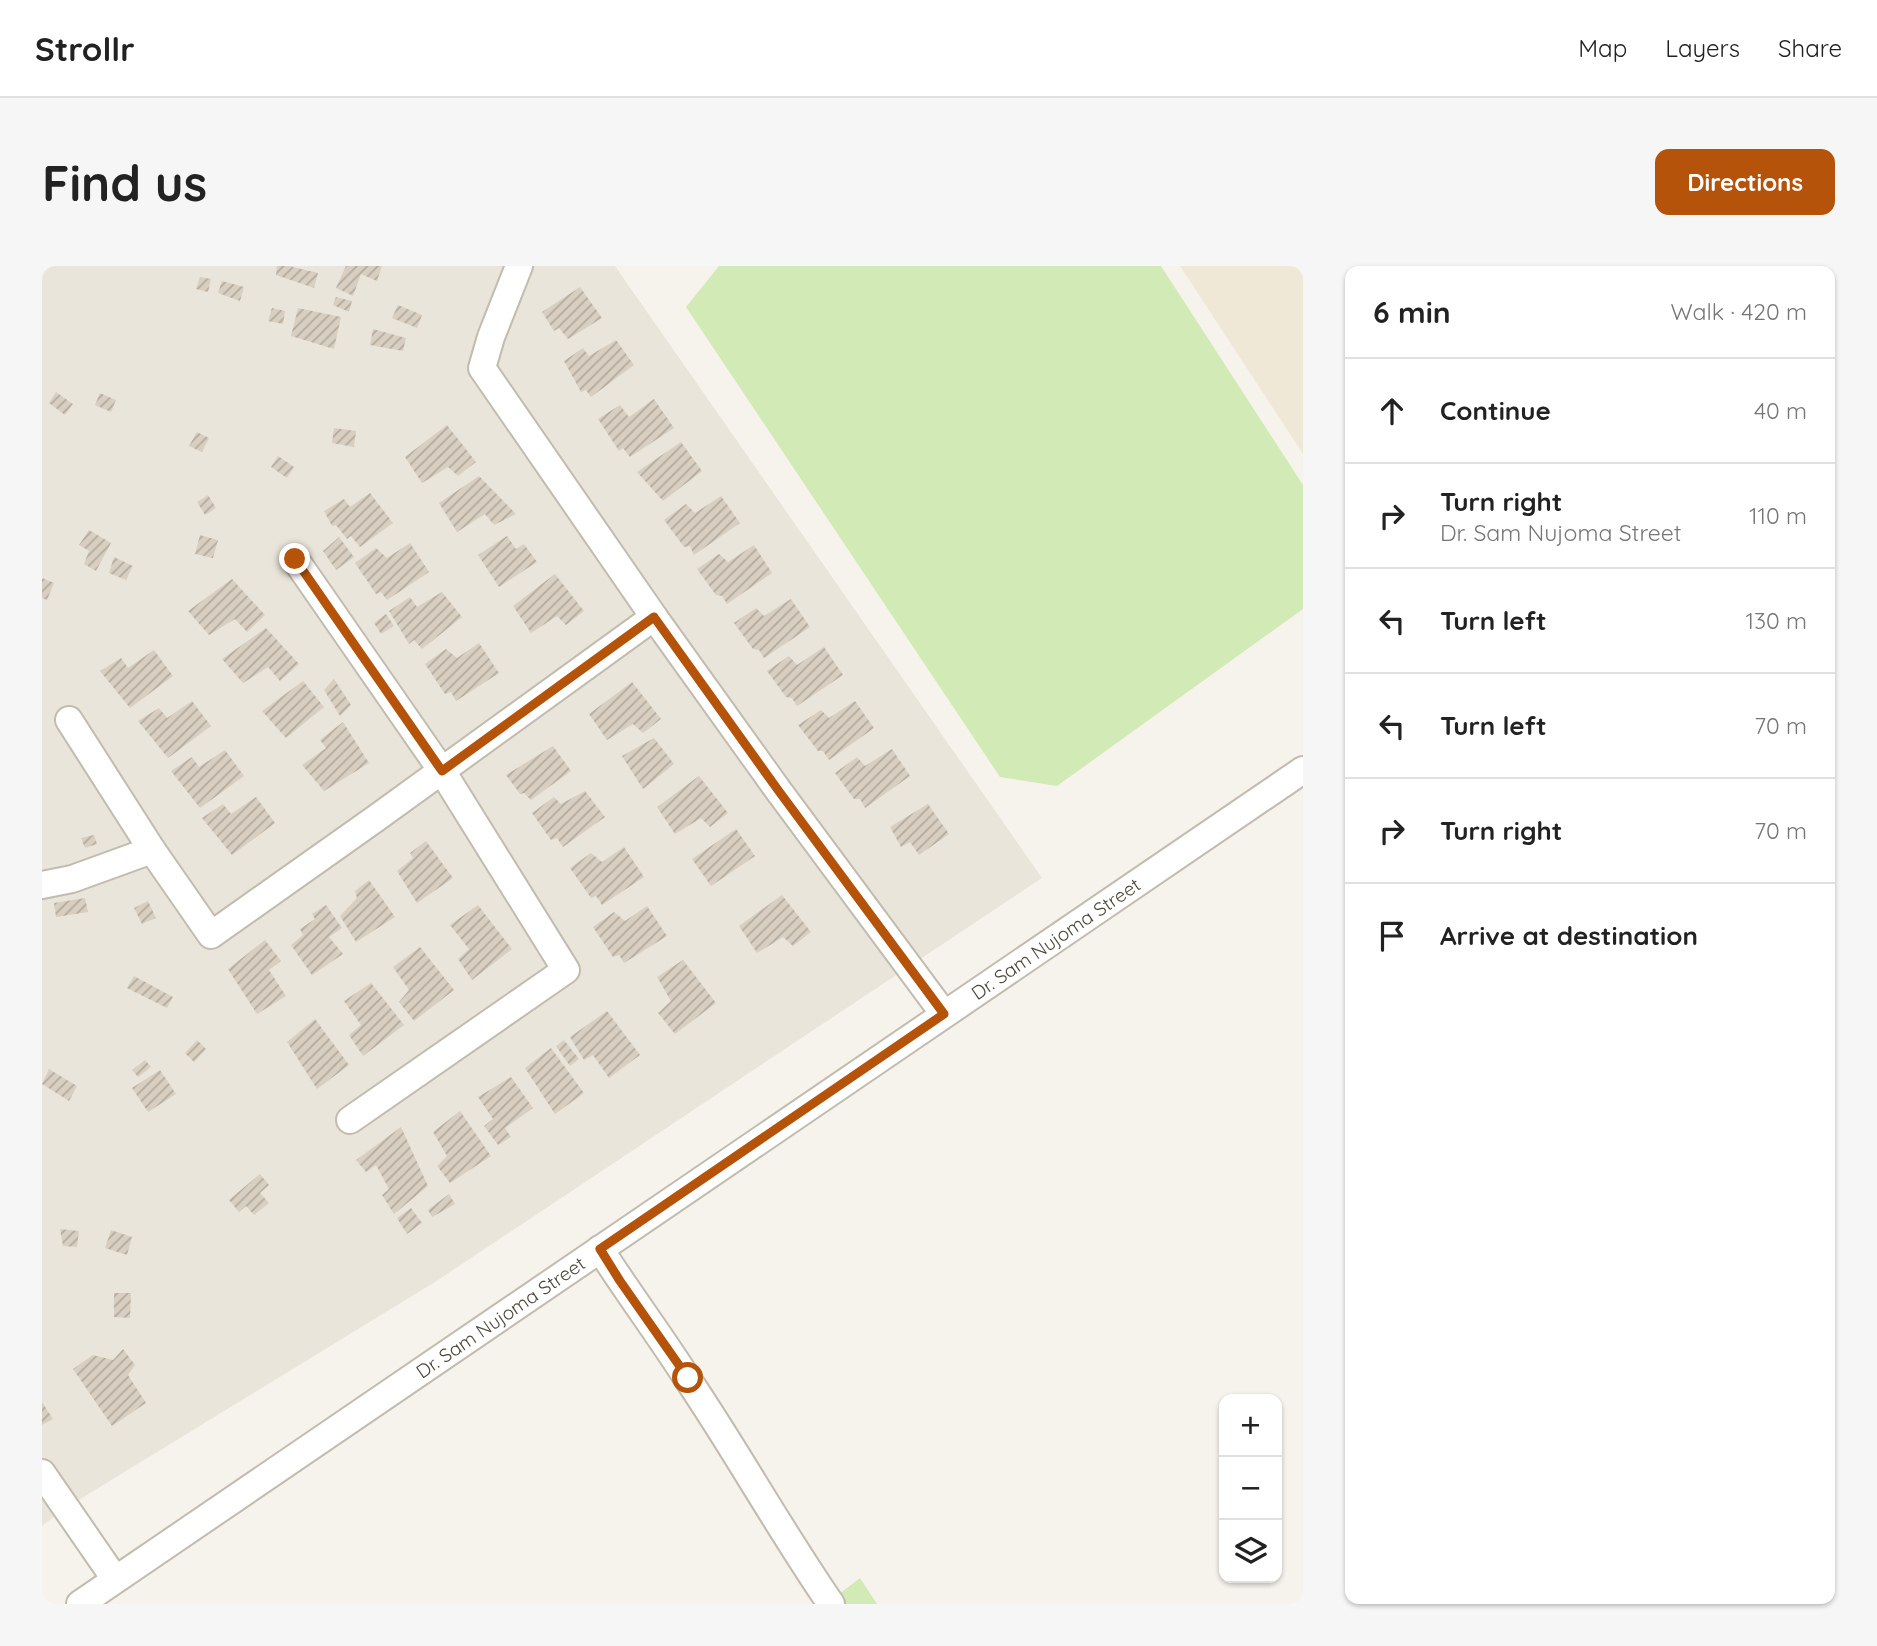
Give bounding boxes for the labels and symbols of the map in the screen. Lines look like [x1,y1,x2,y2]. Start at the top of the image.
route end [279,543,310,574]
street label: Dr. Sam Nujoma Street [966,872,1145,1005]
street label: Dr. Sam Nujoma Street [411,1251,590,1383]
route start [672,1362,703,1393]

